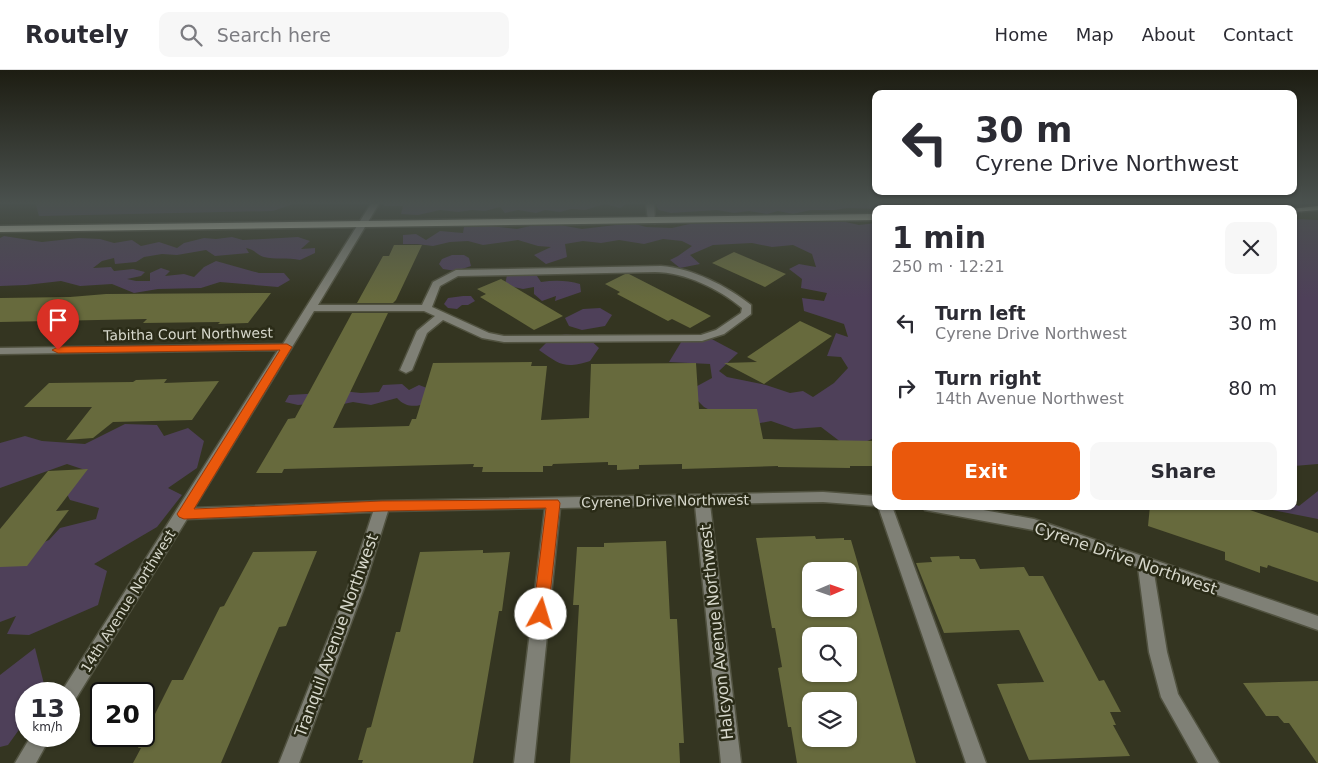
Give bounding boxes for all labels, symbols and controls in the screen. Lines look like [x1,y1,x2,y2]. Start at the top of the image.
search box [159,12,509,57]
text: Routely [25,21,129,49]
icon: search [177,21,205,49]
text: Search here [217,24,331,46]
text: Home [995,24,1048,45]
text: Map [1076,24,1114,45]
text: About [1142,24,1195,45]
text: Contact [1223,24,1293,45]
icon: left [892,110,957,175]
text: 30 m [975,110,1072,150]
text: Cyrene Drive Northwest [975,151,1239,176]
text: 1 min [892,220,986,255]
button: close [1225,222,1277,274]
text: 250 m · 12:21 [892,257,1005,276]
pin [37,299,79,350]
text: Turn left [935,302,1026,324]
icon: arrive [44,306,72,334]
icon: left [892,309,920,337]
text: 30 m [1228,312,1277,334]
text: Cyrene Drive Northwest [935,324,1127,343]
street label: Tabitha Court Northwest [102,325,274,343]
text: Turn right [935,367,1041,389]
icon: right [892,374,920,402]
text: 80 m [1228,377,1277,399]
text: 14th Avenue Northwest [935,389,1124,408]
button: Exit [892,442,1080,500]
button: Share [1090,442,1277,500]
street label: Cyrene Drive Northwest [581,492,750,510]
street label: Cyrene Drive Northwest [1032,518,1220,599]
street label: Halcyon Avenue Northwest [696,523,737,741]
street label: 14th Avenue Northwest [77,526,179,675]
street label: Tranquil Avenue Northwest [290,531,382,740]
north arrow [802,562,858,618]
map controls [802,562,857,747]
position arrow [514,587,566,639]
button: search [802,627,857,682]
speed limit sign: 20 [90,682,155,747]
button: layers [802,692,857,747]
text: 13 [30,694,65,723]
text: km/h [32,720,63,734]

